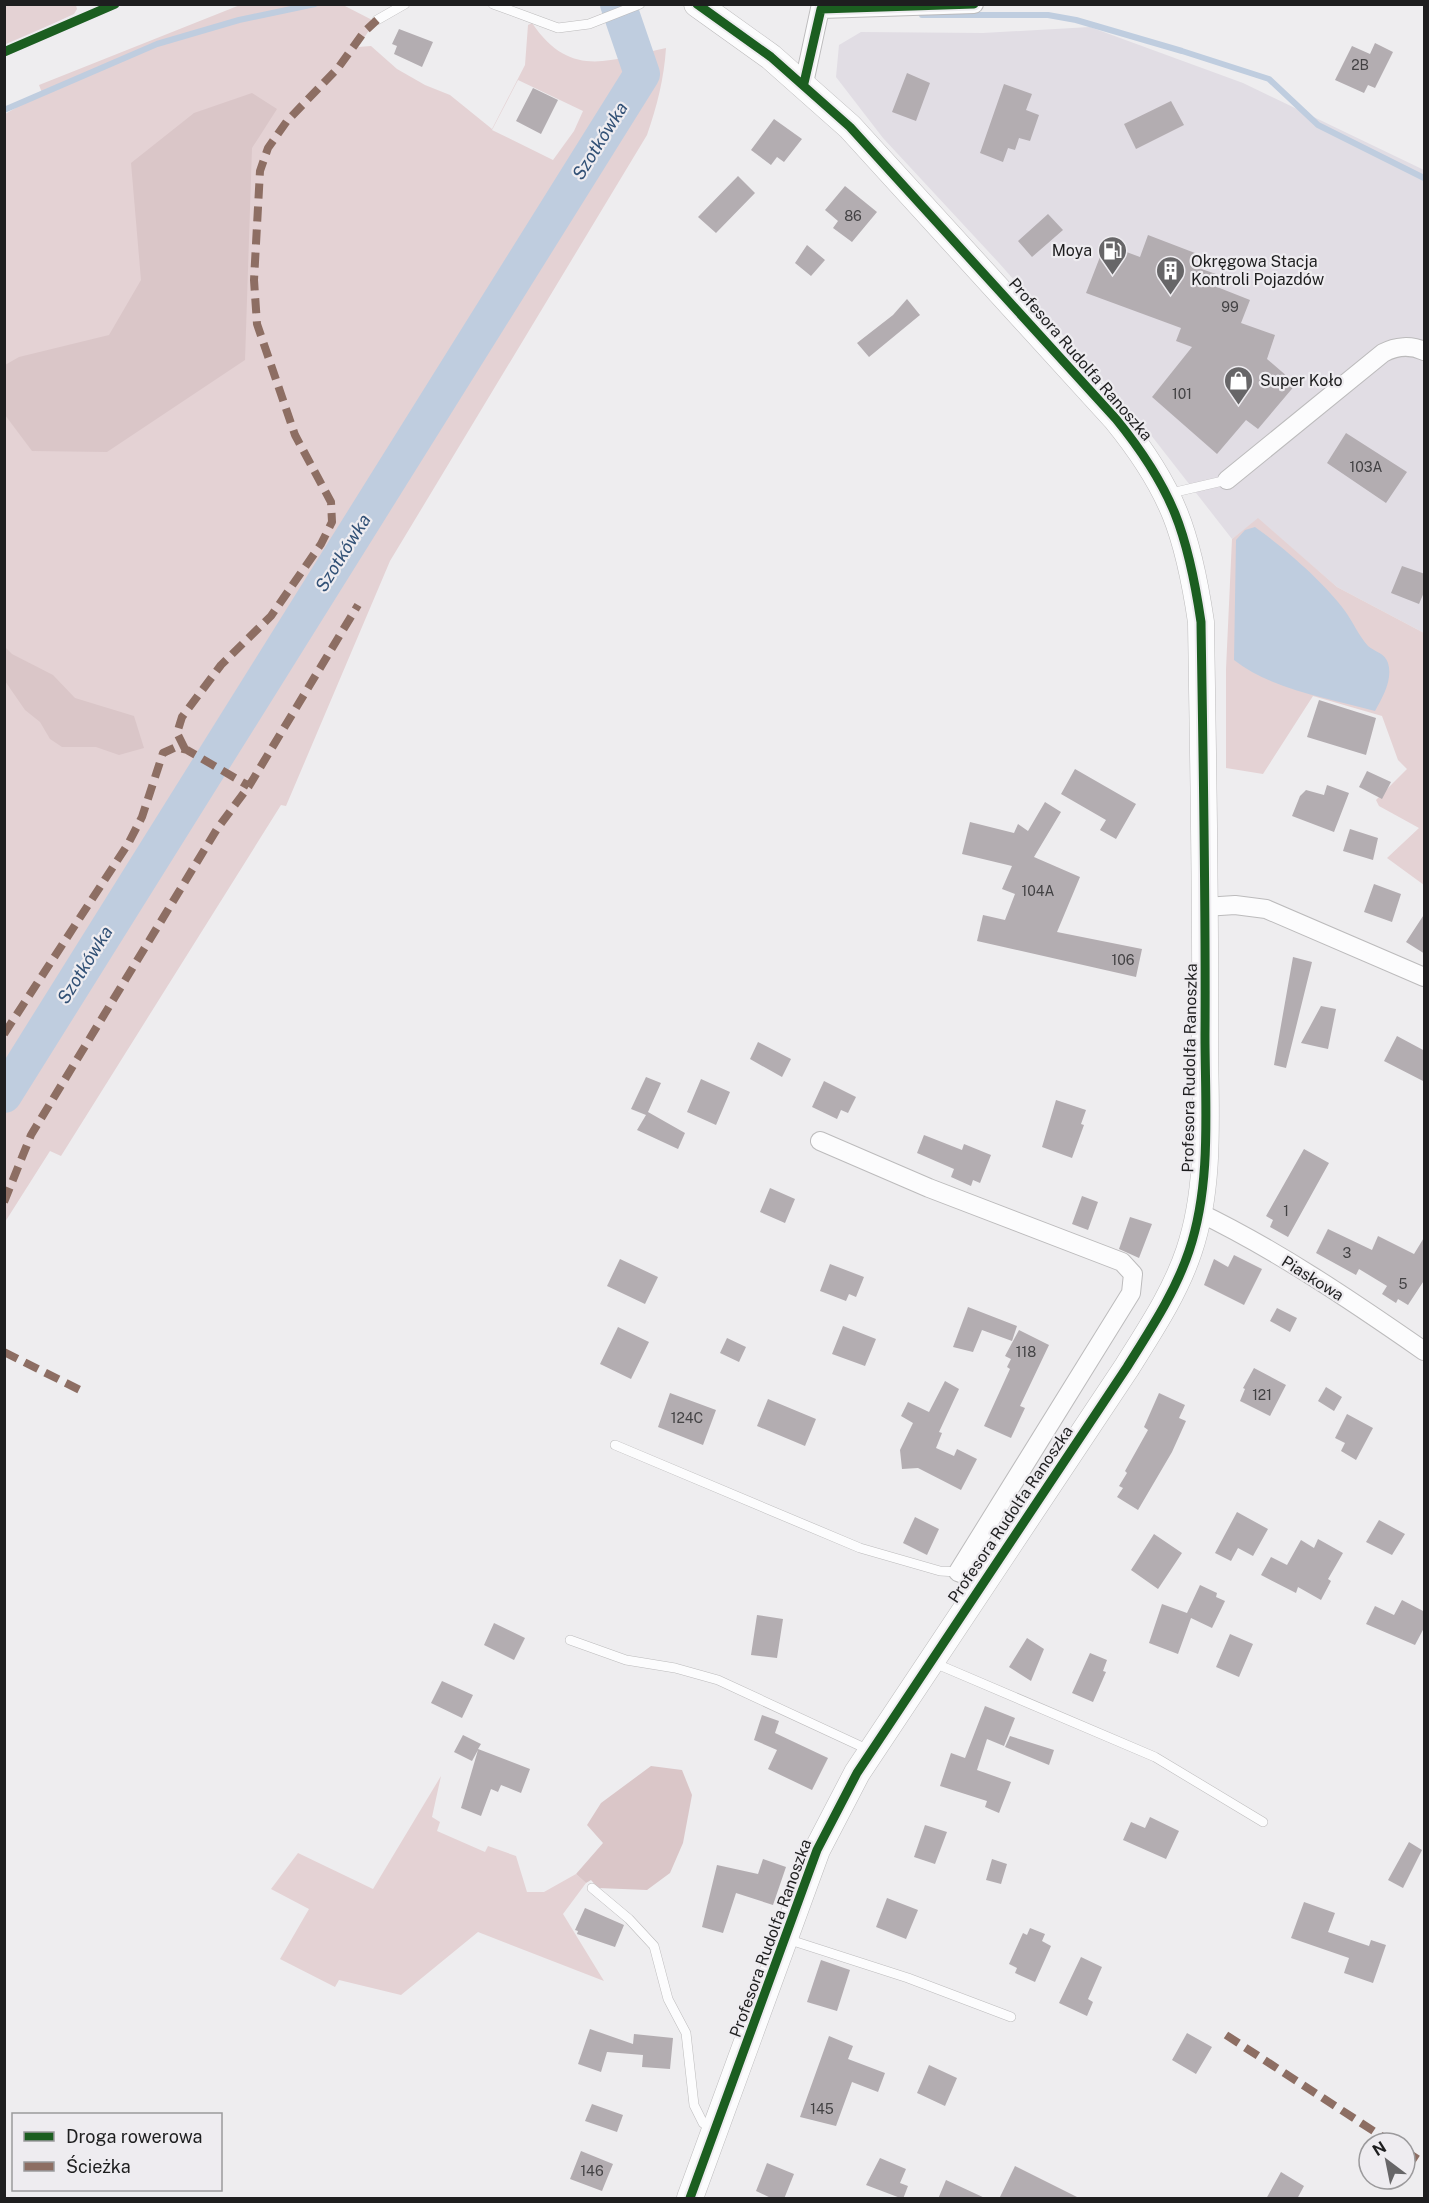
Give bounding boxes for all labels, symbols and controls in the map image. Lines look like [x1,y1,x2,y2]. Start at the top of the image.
house number: 2B [1351,57,1369,73]
water label: Szotkówka [568,98,632,183]
house number: 86 [844,208,862,224]
fuel station icon: Moya [1097,234,1129,276]
place label: Moya [1052,241,1092,260]
place label: Okręgowa Stacja Kontroli Pojazdów [1191,252,1325,289]
building icon: Okręgowa Stacja Kontroli Pojazdów [1154,254,1186,296]
street label: Profesora Rudolfa Ranoszka [1005,274,1156,445]
house number: 99 [1221,299,1239,315]
shop icon: Super Koło [1223,364,1255,406]
place label: Super Koło [1260,371,1343,390]
house number: 101 [1172,386,1192,402]
house number: 103A [1350,459,1383,475]
water label: Szotkówka [311,510,375,595]
house number: 104A [1022,883,1055,899]
water label: Szotkówka [53,922,117,1007]
house number: 106 [1112,952,1135,968]
street label: Profesora Rudolfa Ranoszka [1178,963,1201,1173]
house number: 1 [1283,1203,1289,1219]
house number: 3 [1343,1245,1352,1261]
street label: Piaskowa [1278,1252,1347,1305]
house number: 5 [1399,1276,1408,1292]
house number: 118 [1016,1344,1036,1360]
house number: 121 [1252,1387,1272,1403]
house number: 124C [671,1410,703,1426]
street label: Profesora Rudolfa Ranoszka [944,1422,1077,1606]
street label: Profesora Rudolfa Ranoszka [726,1837,815,2040]
house number: 145 [810,2101,834,2117]
legend [12,2113,222,2191]
text: Droga rowerowa [66,2126,202,2147]
north arrow [1357,2131,1417,2191]
text: N [1369,2137,1390,2160]
text: Ścieżka [66,2155,131,2177]
house number: 146 [580,2163,604,2179]

